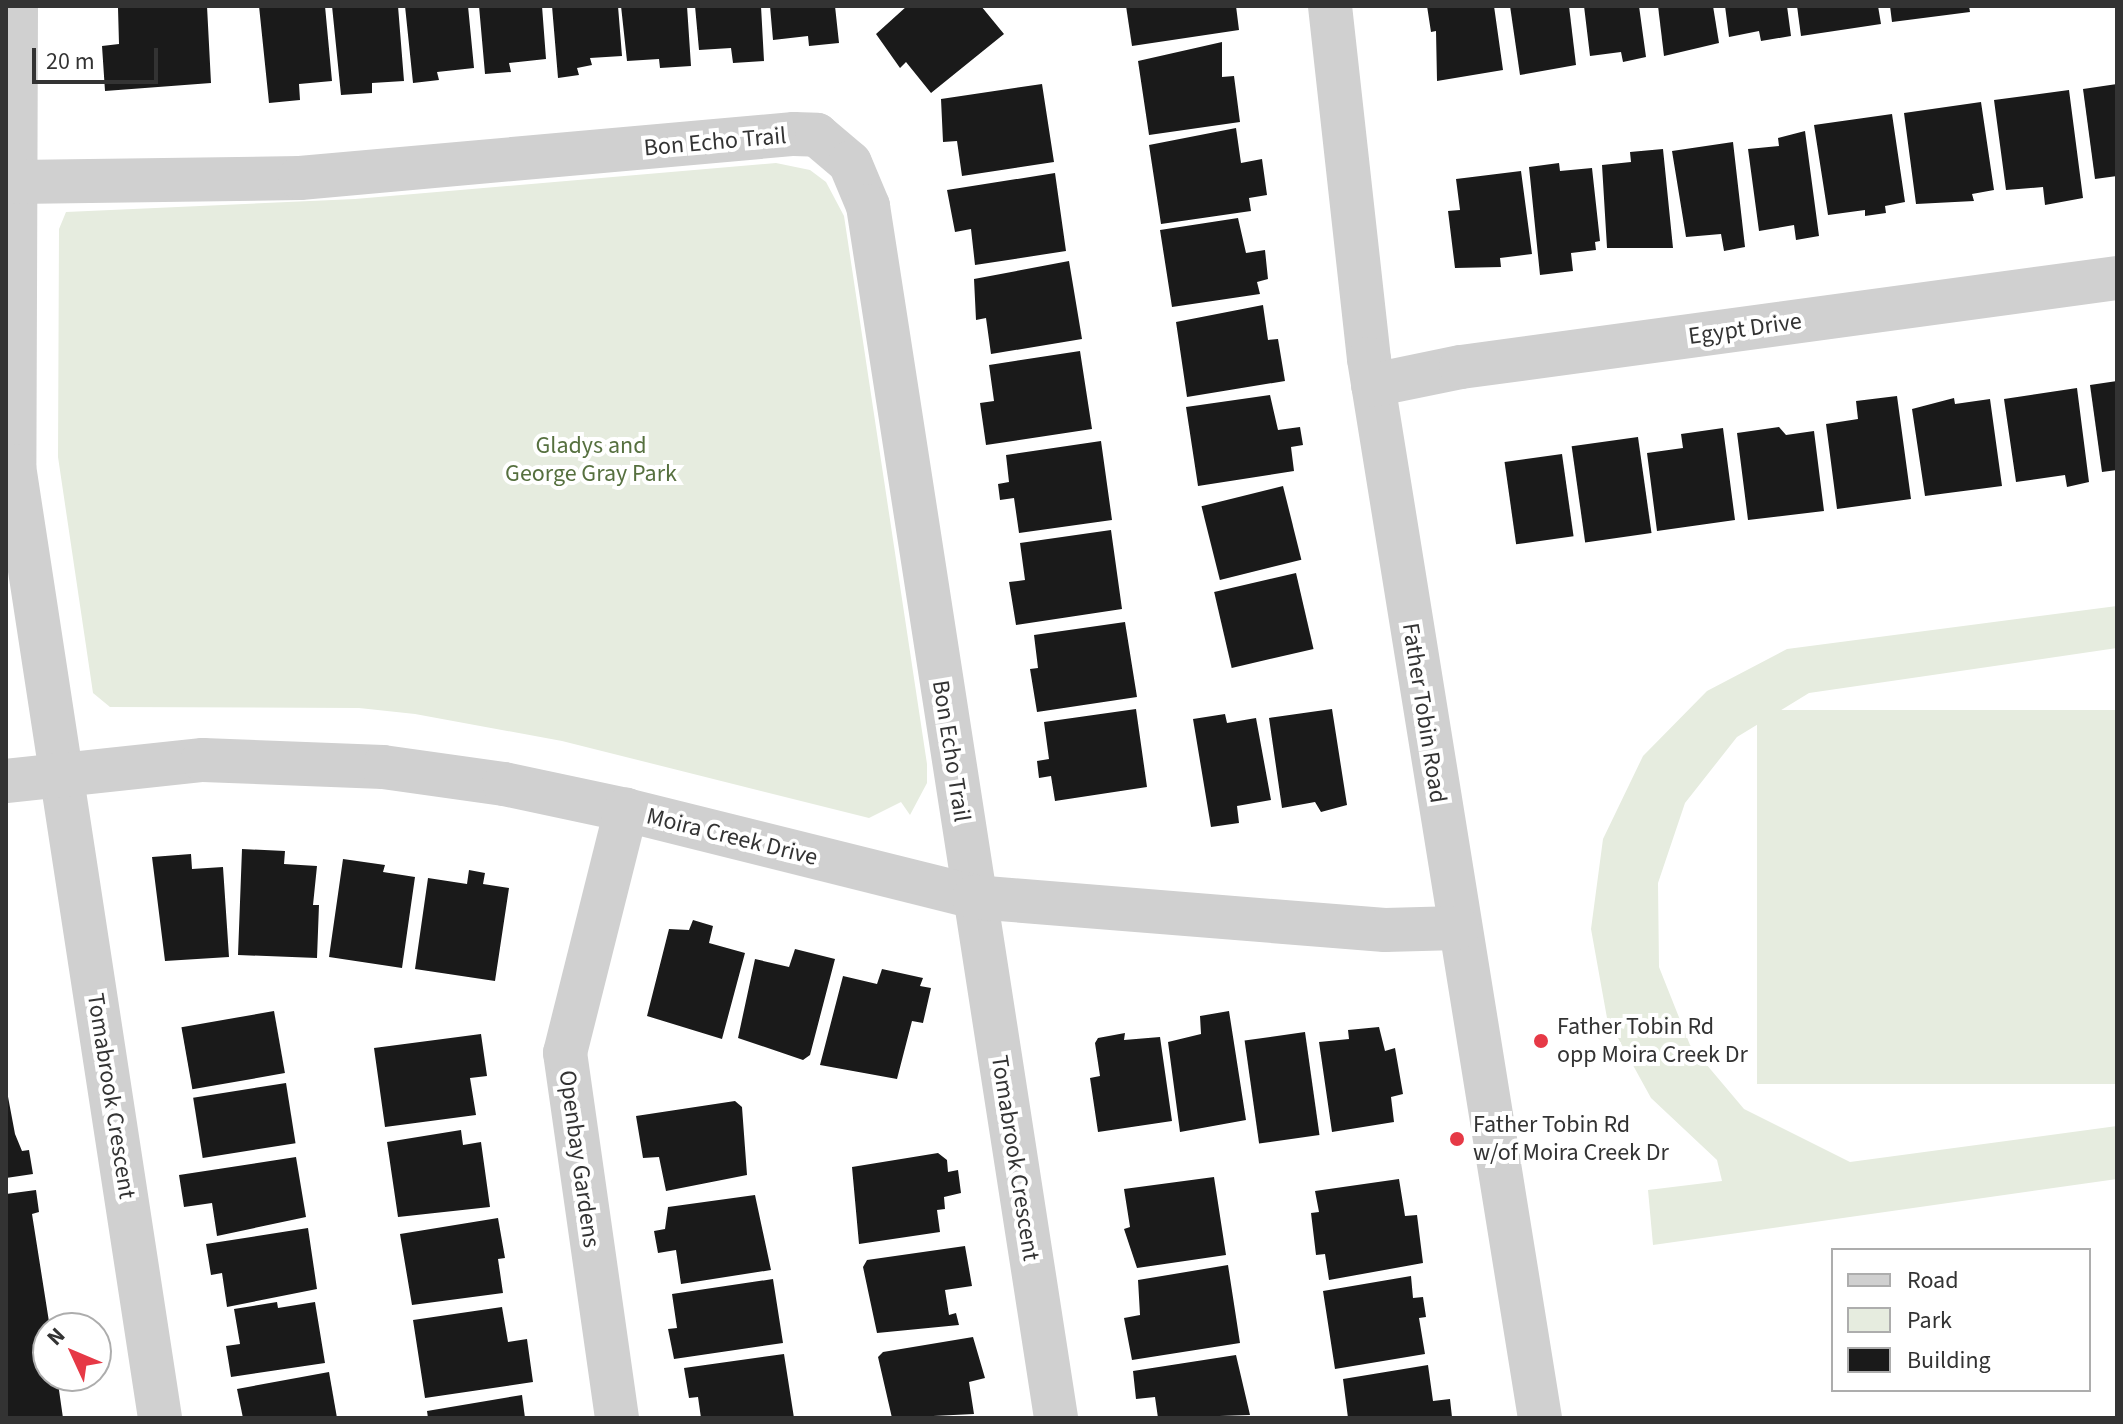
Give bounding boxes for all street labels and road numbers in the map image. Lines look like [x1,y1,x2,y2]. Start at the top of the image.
street label: Bon Echo Trail [643,121,787,163]
street label: Egypt Drive [1686,307,1804,351]
street label: Father Tobin Road [1396,621,1452,805]
street label: Bon Echo Trail [926,678,976,824]
street label: Moira Creek Drive [643,802,821,872]
street label: Tomabrook Crescent [81,991,141,1201]
street label: Tomabrook Crescent [985,1053,1045,1263]
street label: Openbay Gardens [552,1068,606,1250]

